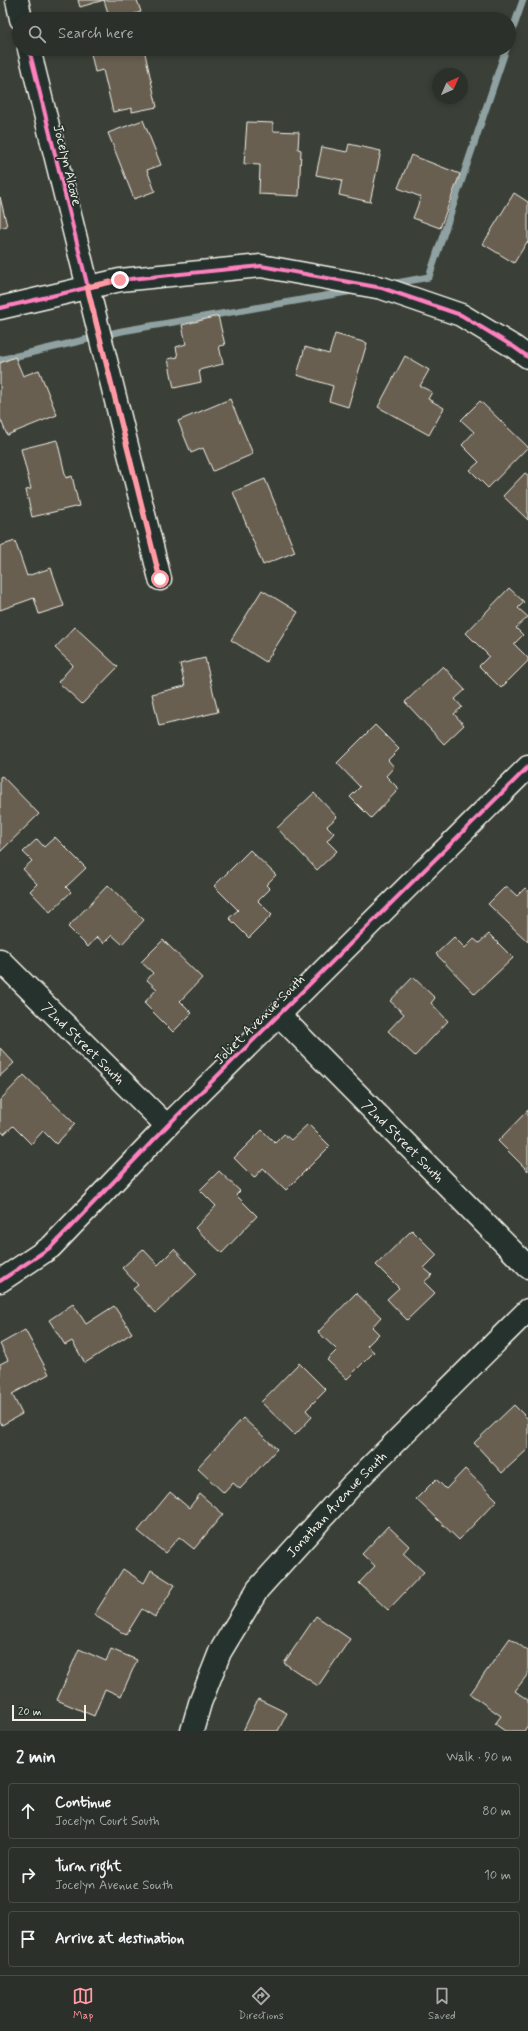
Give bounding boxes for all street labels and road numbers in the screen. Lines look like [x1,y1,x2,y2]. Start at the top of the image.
street label: Jocelyn Alcove [48,123,86,208]
street label: Joliet Avenue South [211,970,309,1069]
street label: 72nd Street South [38,999,128,1089]
street label: 72nd Street South [358,1096,448,1187]
street label: Jonathan Avenue South [283,1448,391,1562]

